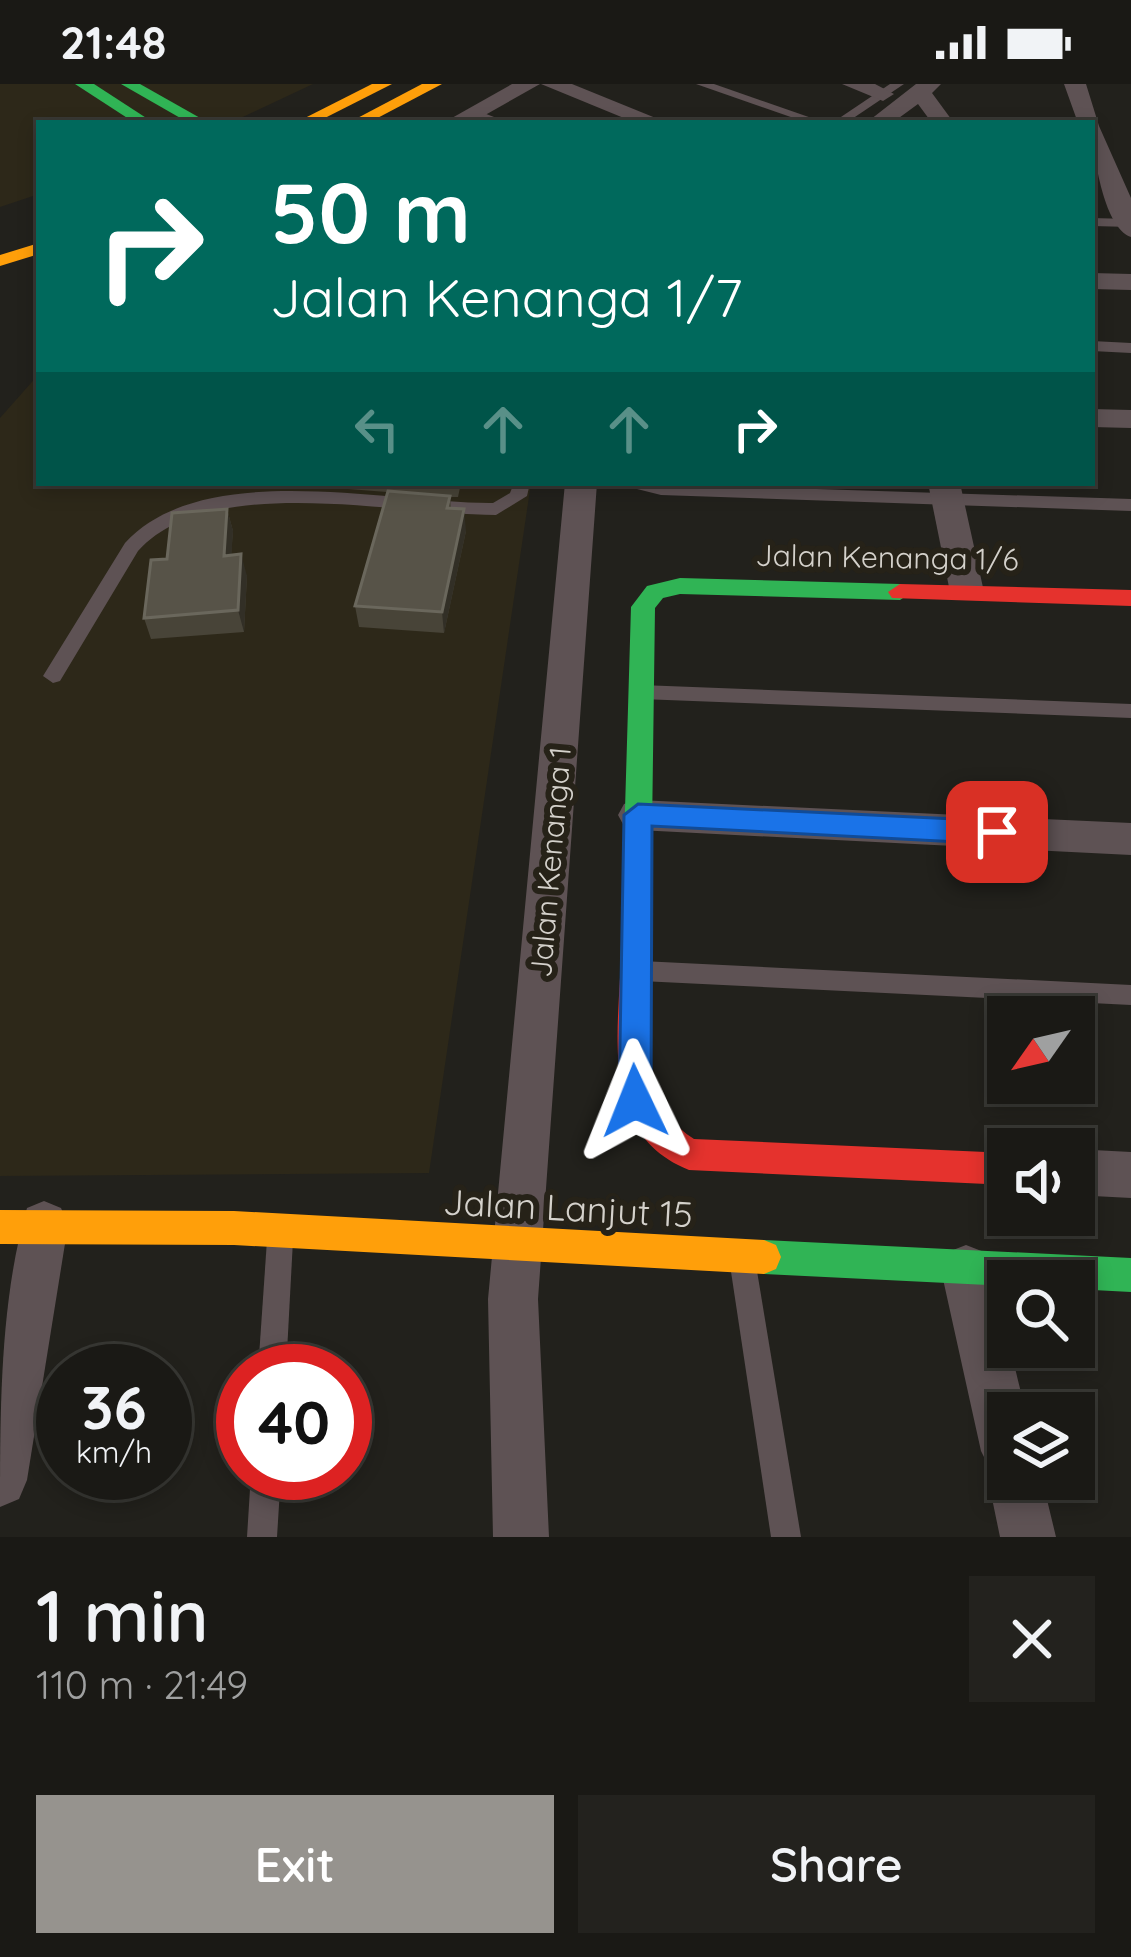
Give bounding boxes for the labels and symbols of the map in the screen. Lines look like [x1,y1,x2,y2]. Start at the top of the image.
street label: Jalan Kenanga 1/6 [755,536,1019,578]
street label: Jalan Kenanga 1 [521,745,579,979]
pin [946,781,1048,883]
north arrow [987,996,1095,1104]
position arrow [572,1038,698,1164]
street label: Jalan Lanjut 15 [442,1178,694,1237]
speed limit sign: 40 [216,1344,372,1500]

